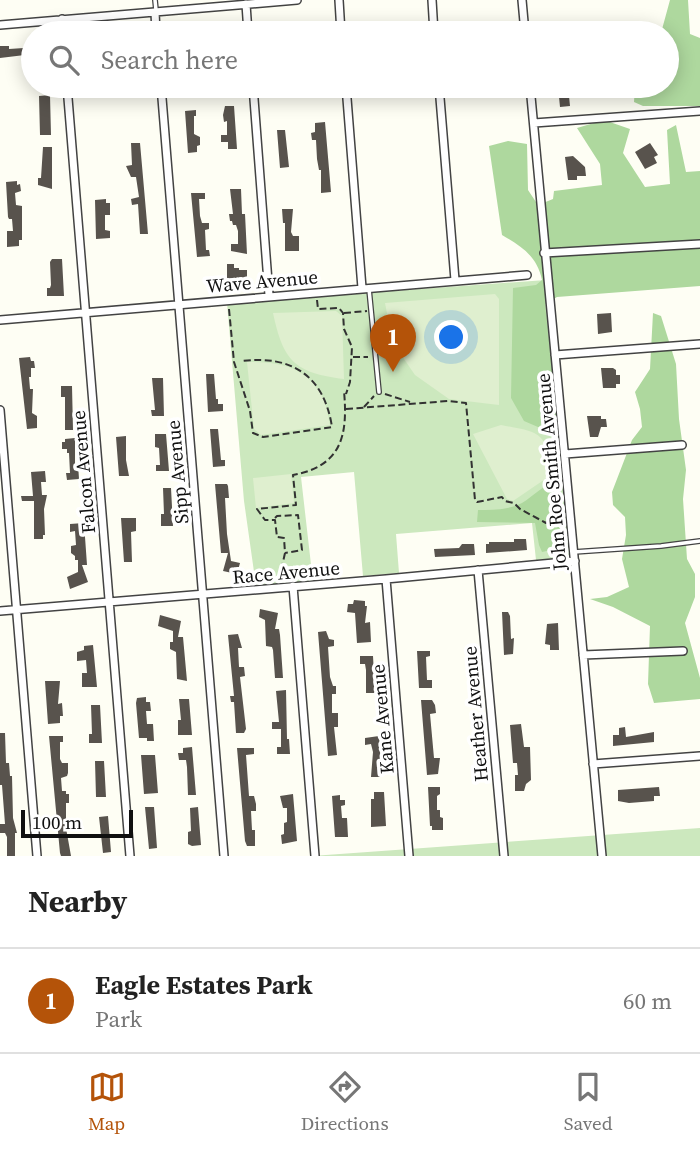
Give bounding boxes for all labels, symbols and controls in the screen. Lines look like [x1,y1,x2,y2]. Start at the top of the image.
search box [21,21,679,98]
icon: search [45,41,83,79]
text: Search here [101,42,238,78]
street label: Wave Avenue [205,263,319,299]
pin: 1 [370,314,416,372]
your location [434,320,468,354]
street label: John Roe Smith Avenue [529,372,573,573]
street label: Falcon Avenue [65,409,101,535]
street label: Sipp Avenue [160,419,194,525]
street label: Race Avenue [231,554,341,590]
street label: Heather Avenue [456,645,494,783]
street label: Kane Avenue [364,663,400,775]
scale bar [21,807,133,839]
text: 100 m [32,809,82,835]
text: Nearby [28,881,127,922]
text: Eagle Estates Park [95,967,313,1003]
text: 1 [45,985,57,1017]
text: 60 m [623,985,672,1017]
text: Park [95,1003,142,1035]
tab: Map [88,1068,126,1136]
tab: Directions [301,1068,389,1136]
tab: Saved [564,1068,612,1136]

